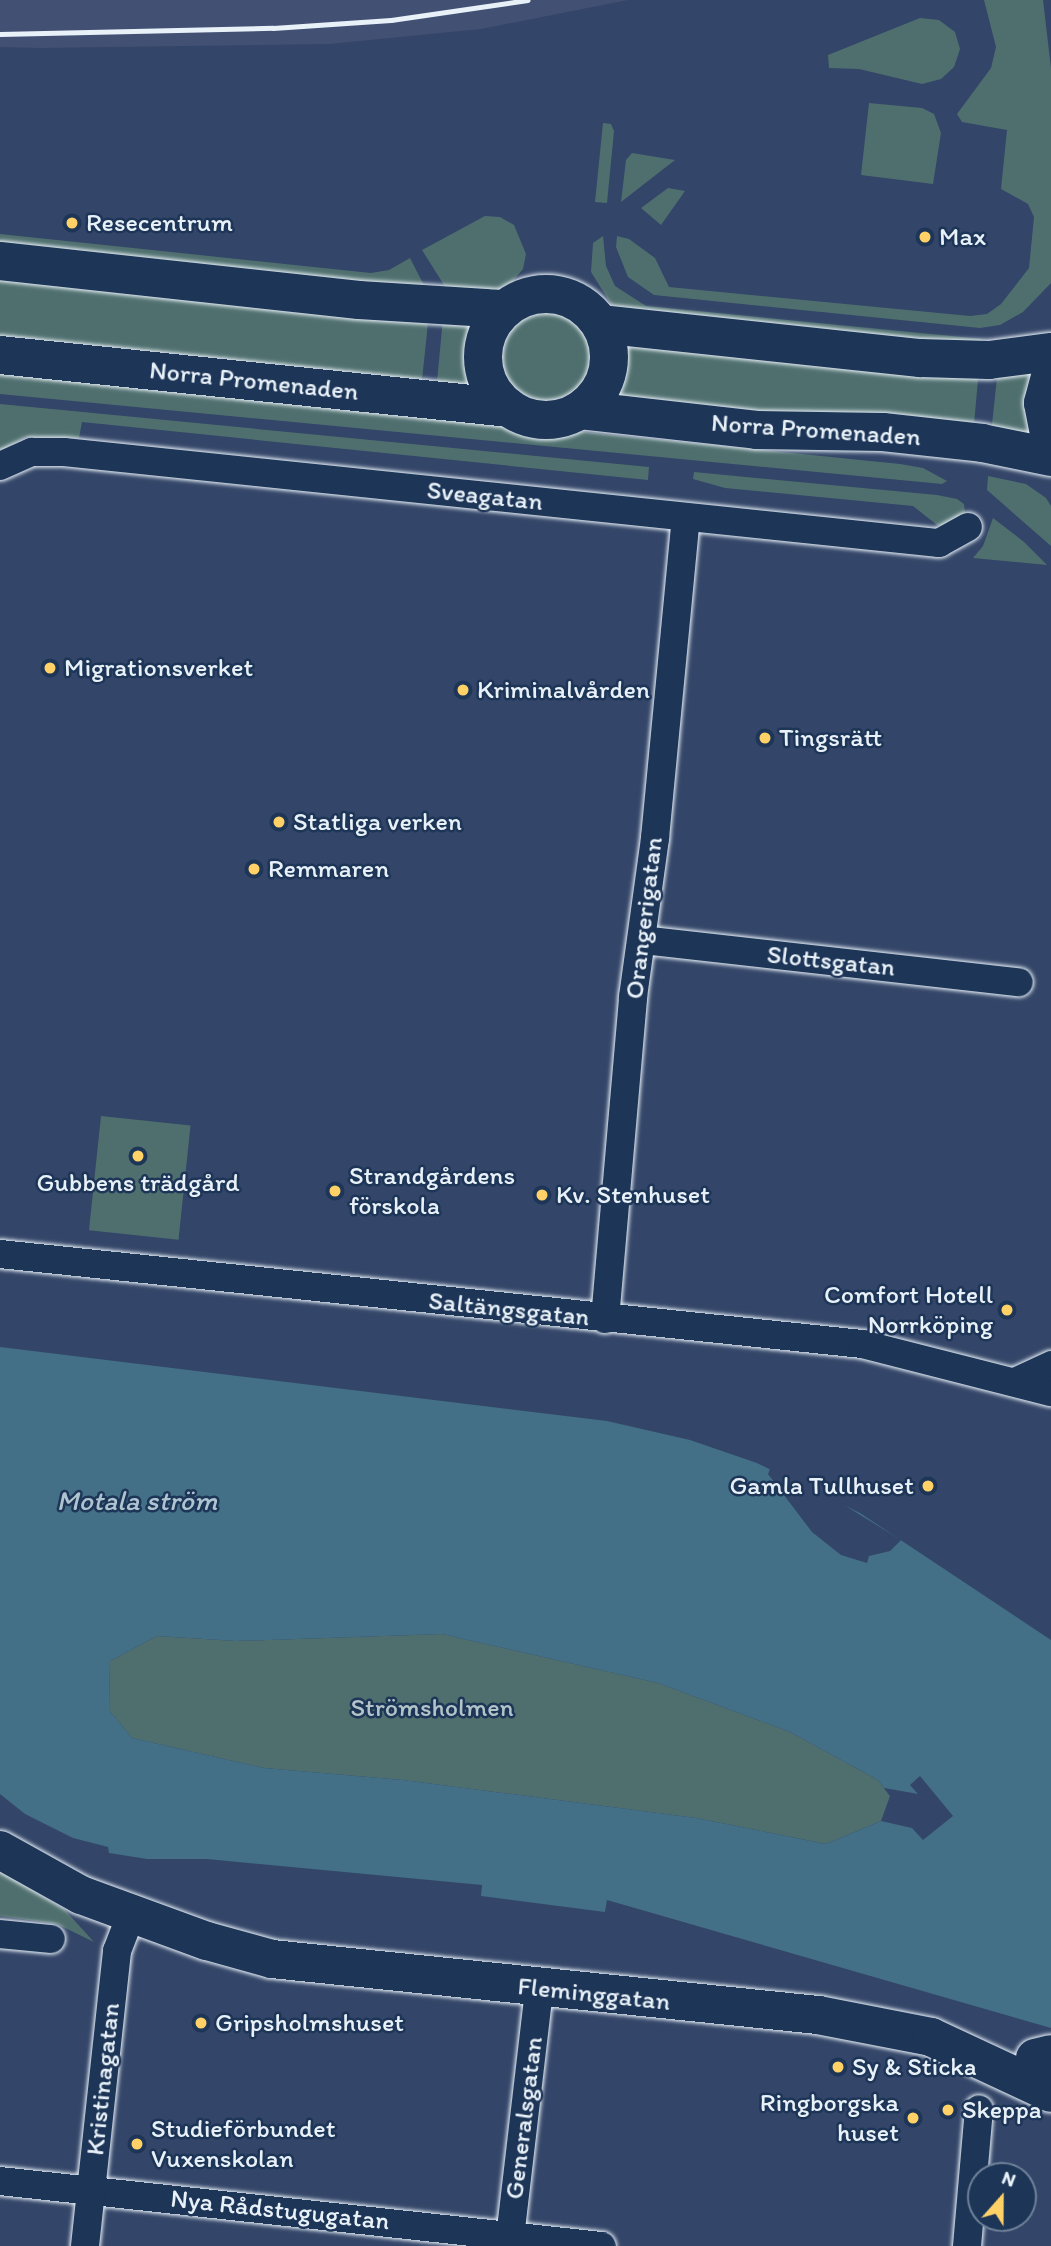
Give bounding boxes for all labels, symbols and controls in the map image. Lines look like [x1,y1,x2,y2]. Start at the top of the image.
place label: Resecentrum [86,207,233,239]
marker: Resecentrum [64,215,80,231]
place label: Max [939,221,986,253]
marker: Max [917,229,933,245]
street label: Norra Promenaden [148,355,360,407]
street label: Norra Promenaden [710,407,922,453]
street label: Sveagatan [425,474,545,518]
place label: Migrationsverket [64,652,253,684]
marker: Migrationsverket [42,660,58,676]
place label: Kriminalvården [477,674,650,706]
marker: Kriminalvården [455,682,471,698]
place label: Tingsrätt [779,722,882,754]
marker: Tingsrätt [757,730,773,746]
place label: Statliga verken [293,806,462,838]
marker: Statliga verken [271,814,287,830]
street label: Orangerigatan [619,835,669,1001]
place label: Remmaren [268,853,389,885]
marker: Remmaren [246,861,262,877]
street label: Slottsgatan [765,939,897,983]
marker: Gubbens trädgård [130,1148,146,1164]
place label: Strandgårdens förskola [349,1160,515,1222]
place label: Gubbens trädgård [37,1167,239,1199]
place label: Kv. Stenhuset [556,1179,709,1211]
marker: Strandgårdens förskola [327,1183,343,1199]
marker: Kv. Stenhuset [534,1187,550,1203]
place label: Comfort Hotell Norrköping [824,1279,993,1340]
street label: Saltängsgatan [427,1285,591,1333]
marker: Comfort Hotell Norrköping [999,1302,1015,1318]
place label: Gamla Tullhuset [731,1470,914,1502]
marker: Gamla Tullhuset [920,1478,936,1494]
water label: Motala ström [56,1483,218,1517]
park label: Strömsholmen [351,1692,513,1724]
street label: Fleminggatan [516,1970,672,2018]
street label: Kristinagatan [79,2001,127,2157]
place label: Gripsholmshuset [215,2007,404,2039]
marker: Gripsholmshuset [193,2015,209,2031]
street label: Generalsgatan [499,2035,549,2201]
place label: Sy & Sticka [852,2051,976,2083]
marker: Sy & Sticka [830,2059,846,2075]
place label: Ringborgska huset [760,2087,899,2148]
place label: Skeppa [962,2094,1042,2126]
marker: Skeppa [940,2102,956,2118]
marker: Ringborgska huset [905,2110,921,2126]
place label: Studieförbundet Vuxenskolan [151,2113,335,2174]
marker: Studieförbundet Vuxenskolan [129,2136,145,2152]
north arrow [967,2162,1037,2232]
text: N [999,2166,1019,2192]
street label: Nya Rådstugugatan [169,2183,391,2237]

